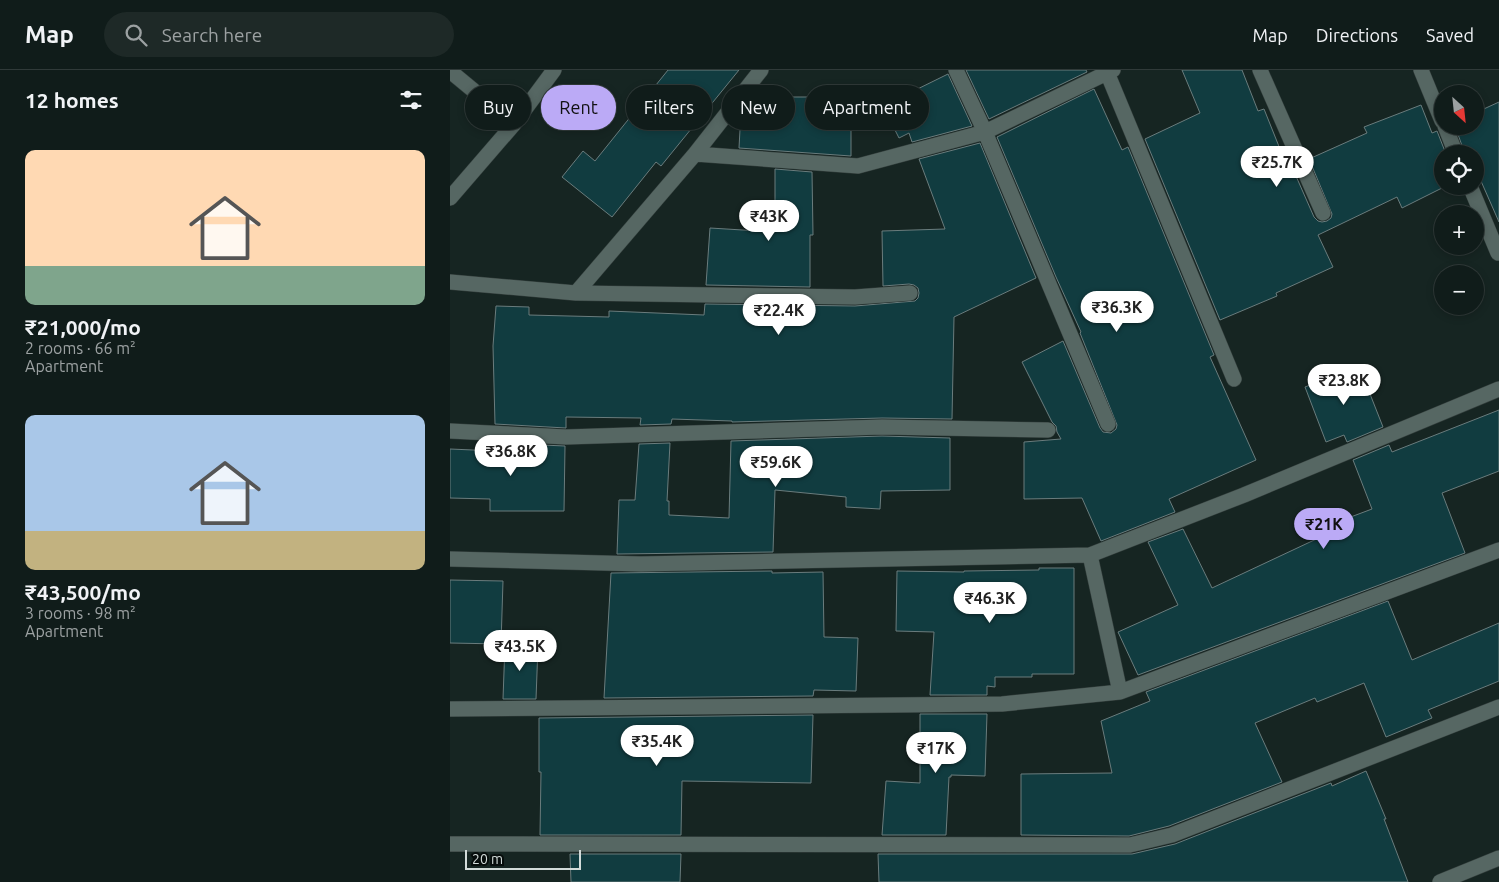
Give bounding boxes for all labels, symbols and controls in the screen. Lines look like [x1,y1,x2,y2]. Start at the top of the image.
search box [104,12,454,57]
text: Map [25,21,74,48]
icon: search [122,21,150,49]
text: Search here [162,24,262,46]
text: Map [1252,25,1288,45]
text: Directions [1316,25,1398,45]
text: Saved [1426,25,1474,45]
chip: Buy [465,85,531,130]
chip: Rent [541,85,616,130]
chip: Filters [626,85,712,130]
chip: New [722,85,795,130]
chip: Apartment [805,85,929,130]
north arrow [1434,85,1484,135]
map controls [1434,85,1484,315]
icon: filters [397,86,425,114]
text: 12 homes [25,88,119,112]
button: locate [1434,145,1484,195]
pin: ₹25.7K [1236,146,1318,188]
text: ₹25.7K [1252,153,1302,171]
icon: home [180,183,270,273]
pin: ₹43K [739,200,799,242]
button: + [1434,205,1484,255]
text: ₹43K [750,207,788,225]
button: − [1434,265,1484,315]
pin: ₹36.3K [1076,290,1158,333]
pin: ₹22.4K [738,294,820,336]
text: ₹36.3K [1092,298,1142,316]
text: ₹22.4K [754,301,804,319]
text: ₹21,000/mo [25,315,141,339]
text: 2 rooms · 66 m² [25,339,136,357]
text: Apartment [25,357,103,375]
pin: ₹23.8K [1303,364,1385,406]
text: ₹23.8K [1319,371,1369,389]
pin: ₹36.8K [470,434,552,477]
text: ₹36.8K [486,442,536,460]
pin: ₹59.6K [735,446,817,488]
icon: home [180,448,270,538]
text: ₹59.6K [751,453,801,471]
pin: ₹21K [1294,508,1354,550]
text: ₹21K [1305,515,1343,533]
text: ₹43,500/mo [25,580,141,604]
pin: ₹46.3K [949,582,1031,624]
text: ₹46.3K [965,589,1015,607]
text: 3 rooms · 98 m² [25,604,136,622]
text: Apartment [25,622,103,640]
pin: ₹43.5K [479,630,561,672]
text: ₹43.5K [495,637,545,655]
pin: ₹35.4K [616,724,698,767]
text: ₹35.4K [632,732,682,750]
pin: ₹17K [906,732,966,774]
text: ₹17K [917,739,955,757]
scale bar [465,847,581,870]
text: 20 m [472,851,503,867]

